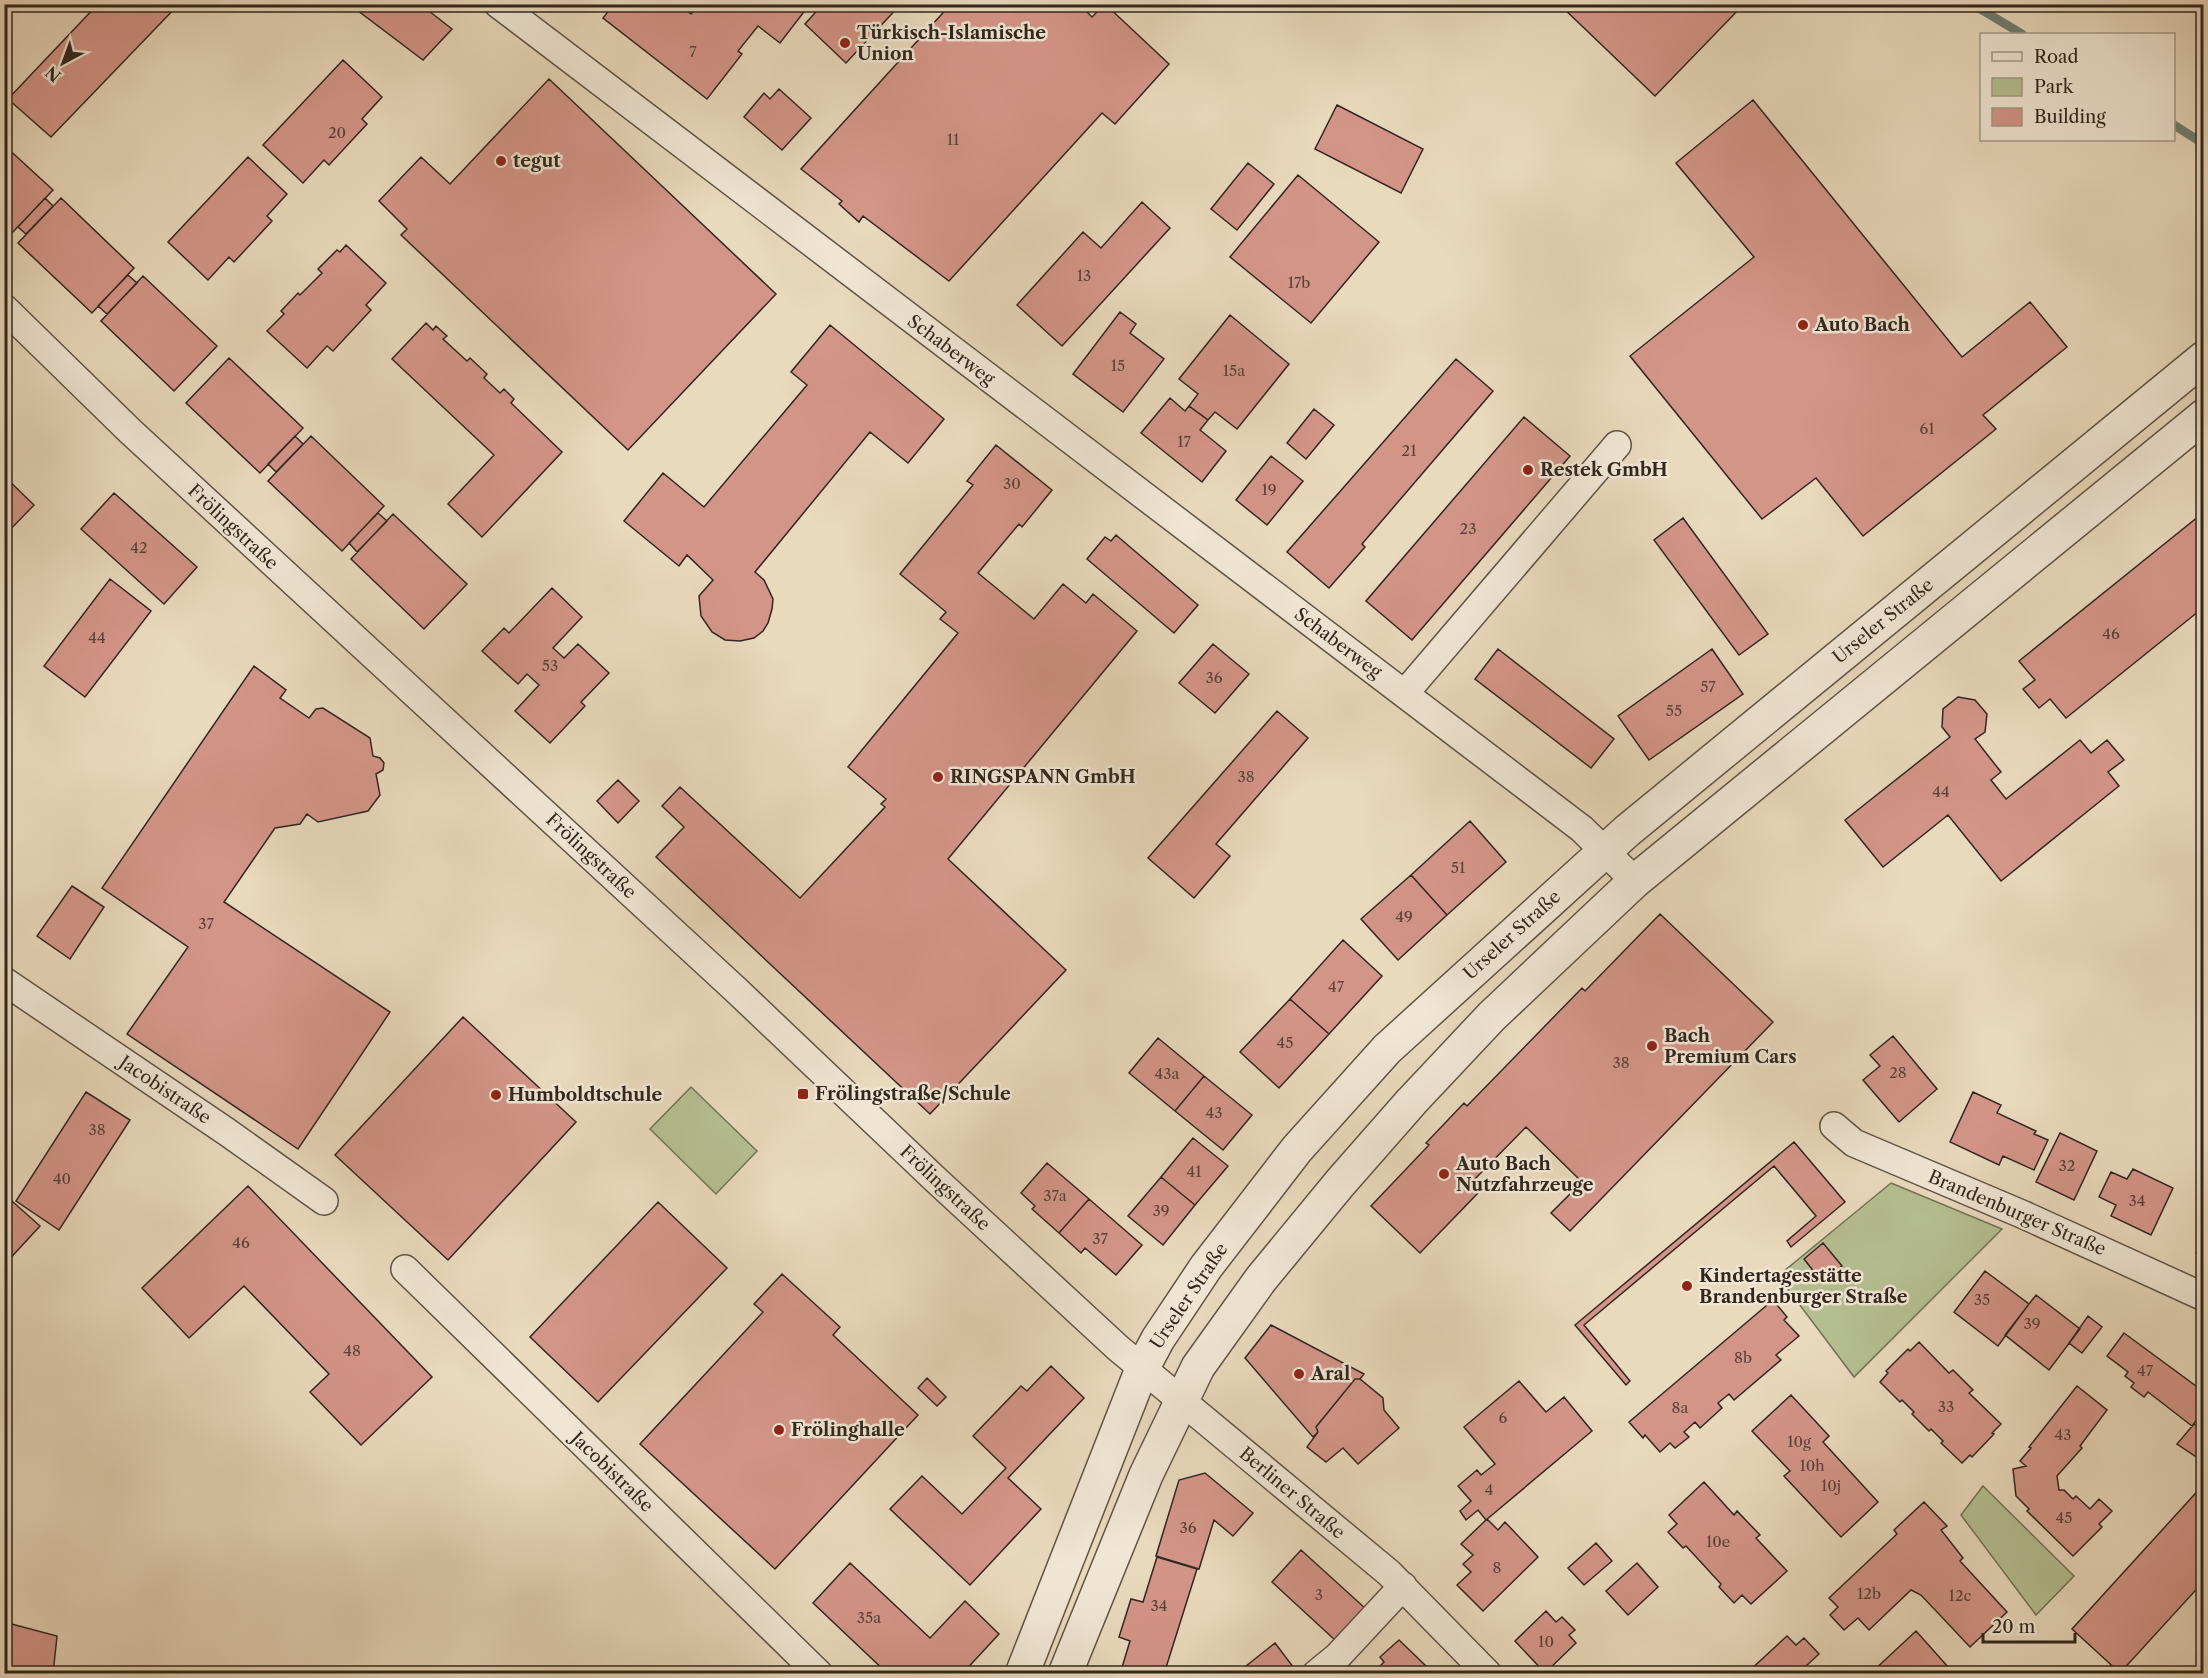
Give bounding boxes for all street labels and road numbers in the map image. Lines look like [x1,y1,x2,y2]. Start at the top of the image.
street label: Schaberweg [903,310,999,390]
street label: Frölingstraße [183,480,283,574]
street label: Urseler Straße [1828,574,1938,668]
street label: Schaberweg [1290,603,1386,683]
street label: Frölingstraße [541,809,641,903]
street label: Urseler Straße [1459,886,1565,984]
street label: Jacobistraße [112,1050,215,1129]
street label: Frölingstraße [895,1141,995,1235]
street label: Brandenburger Straße [1925,1166,2109,1260]
street label: Urseler Straße [1145,1239,1233,1353]
street label: Jacobistraße [564,1425,658,1517]
street label: Berliner Straße [1235,1442,1349,1544]

